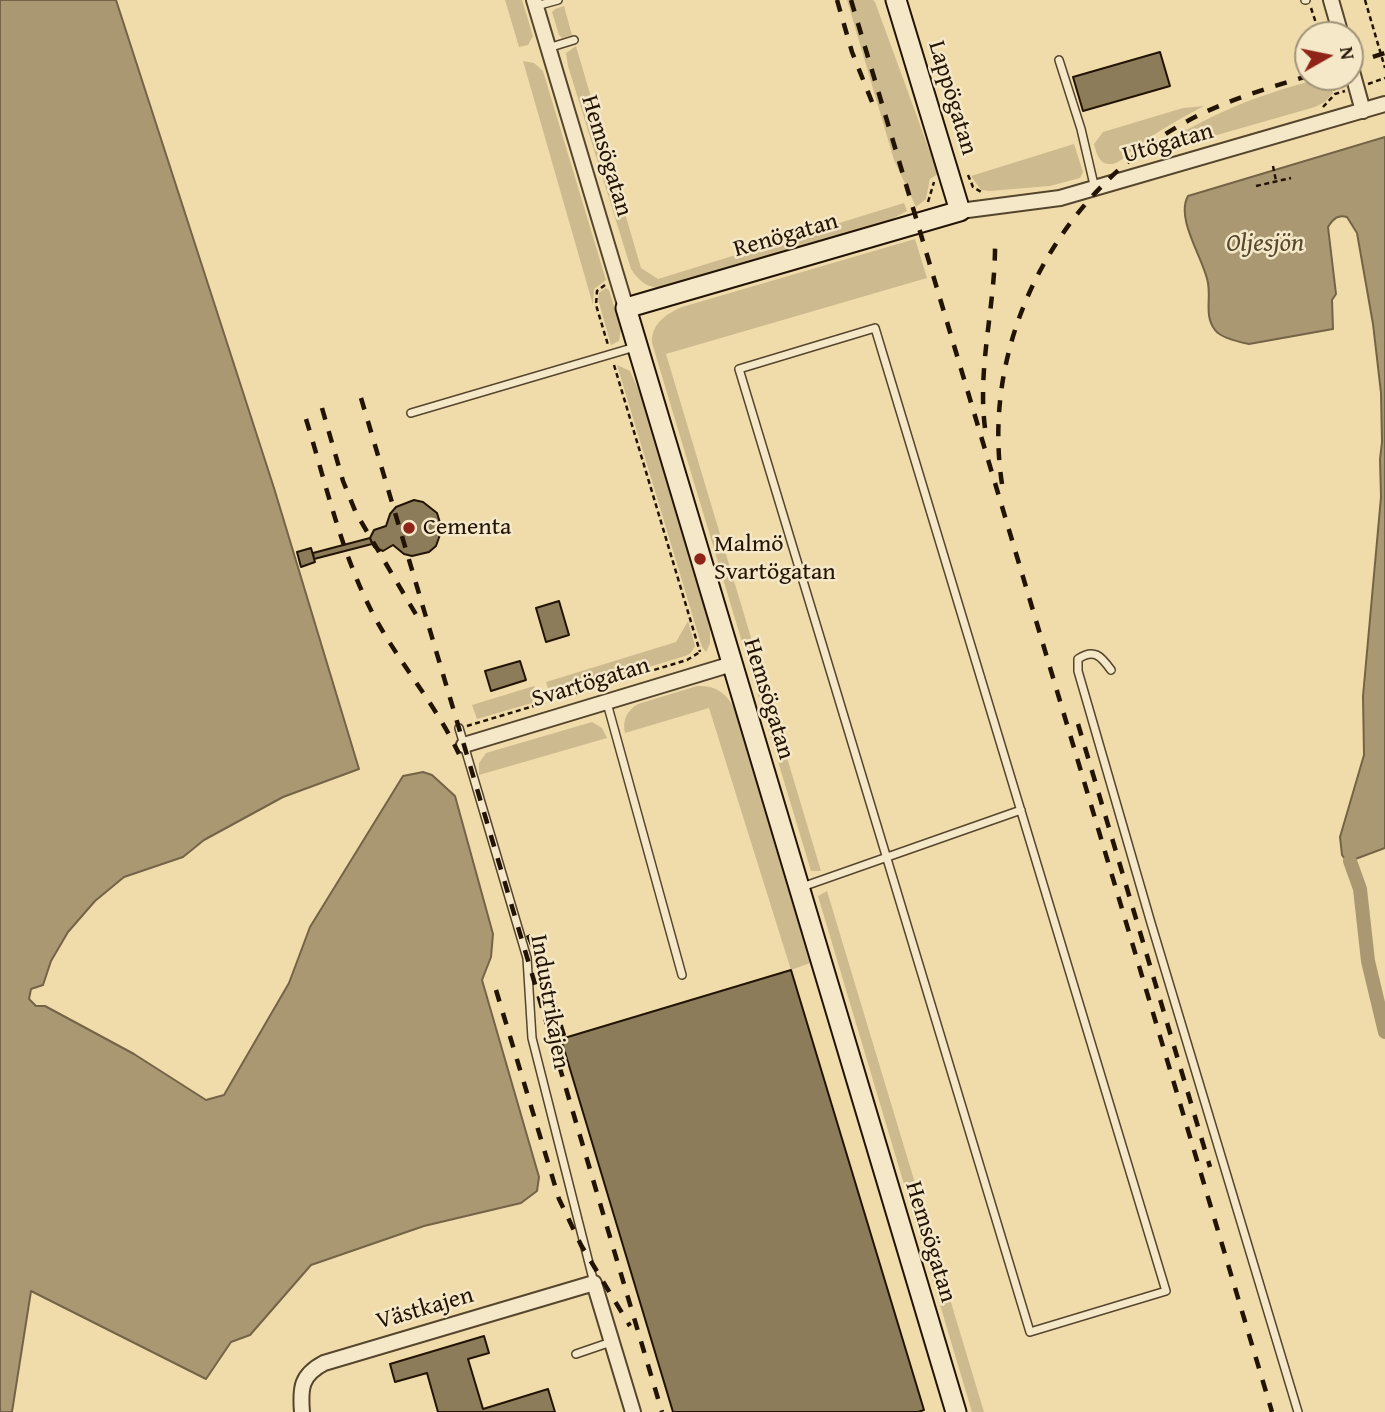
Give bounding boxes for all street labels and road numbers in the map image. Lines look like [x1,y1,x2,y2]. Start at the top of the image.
street label: Lappögatan [921,37,983,159]
street label: Hemsögatan [574,92,638,220]
street label: Utögatan [1119,117,1217,171]
street label: Renögatan [730,207,842,265]
street label: Hemsögatan [736,635,800,763]
street label: Svartögatan [529,651,653,715]
street label: Industrikajen [523,933,575,1071]
street label: Hemsögatan [898,1178,962,1306]
street label: Västkajen [373,1281,477,1337]

